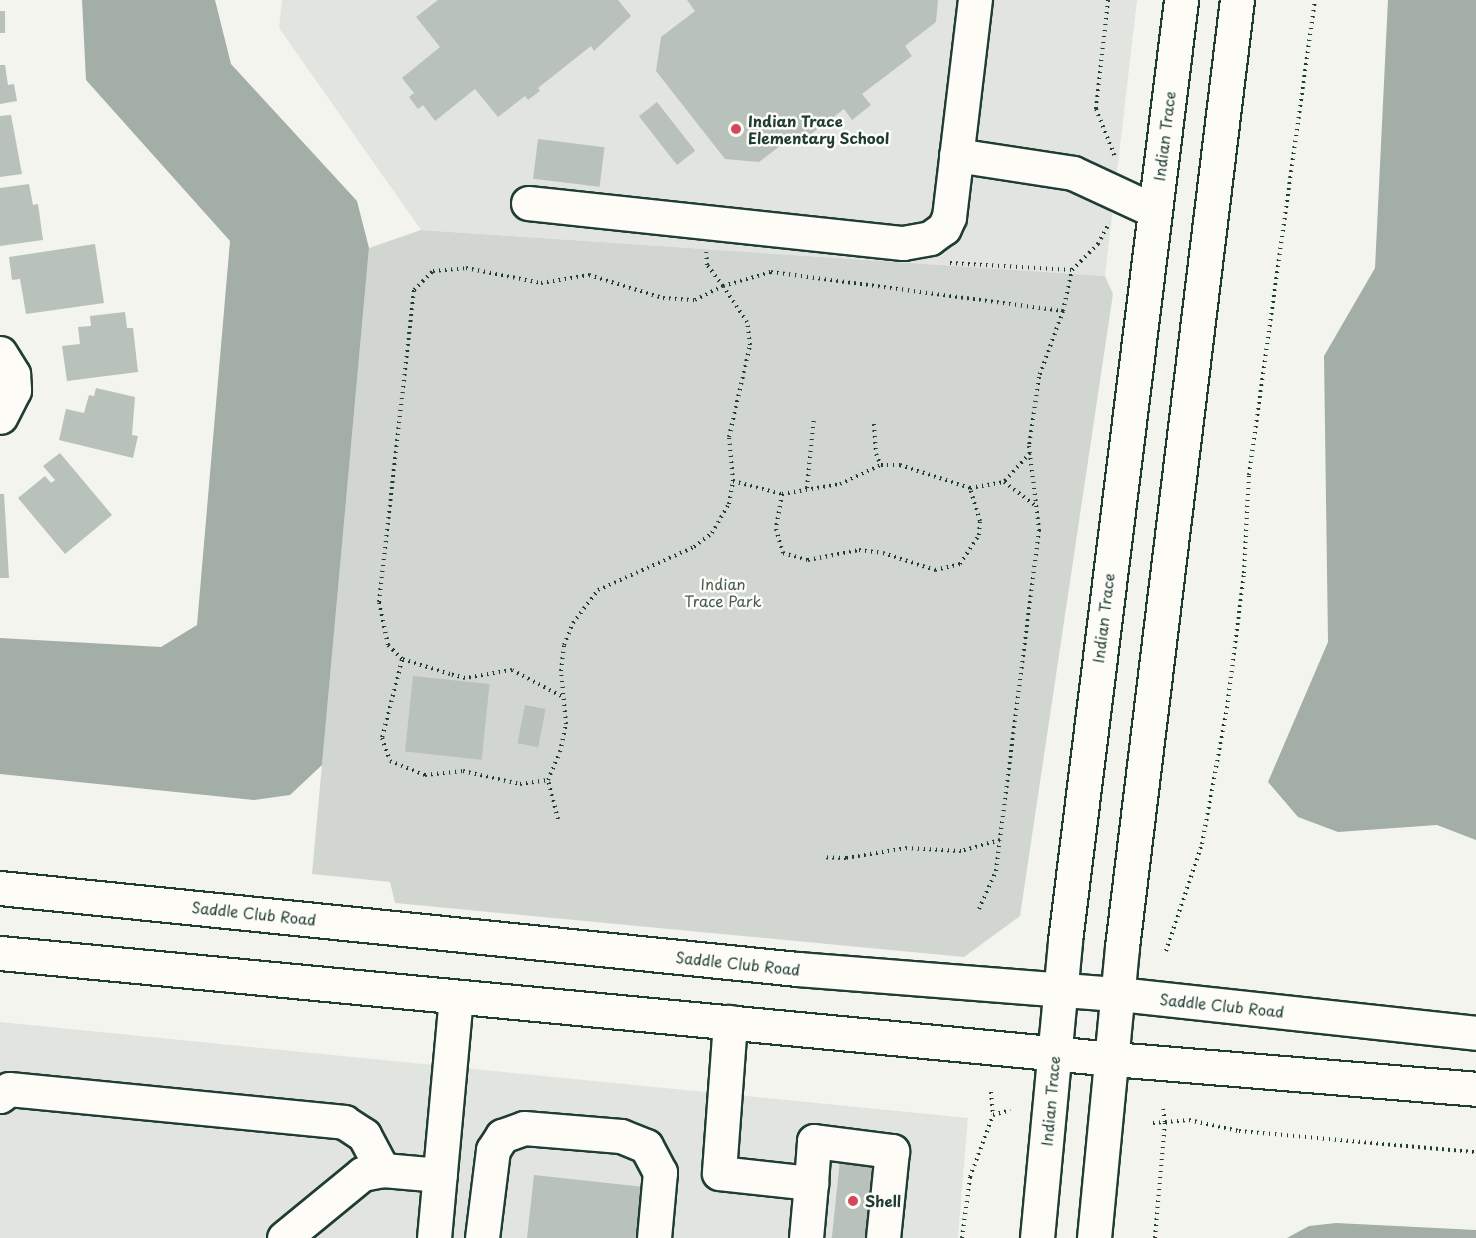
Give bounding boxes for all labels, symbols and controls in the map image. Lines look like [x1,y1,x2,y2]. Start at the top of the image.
street label: Indian Trace [1150,90,1178,182]
place label: Indian Trace Elementary School [748,111,889,146]
marker: Indian Trace Elementary School [729,122,743,136]
street label: Indian Trace [1089,572,1117,664]
park label: Indian Trace Park [684,574,762,609]
street label: Saddle Club Road [191,897,317,929]
street label: Saddle Club Road [675,947,801,979]
street label: Saddle Club Road [1159,989,1285,1021]
street label: Indian Trace [1037,1056,1063,1146]
place label: Shell [865,1192,901,1210]
marker: Shell [846,1194,860,1208]

